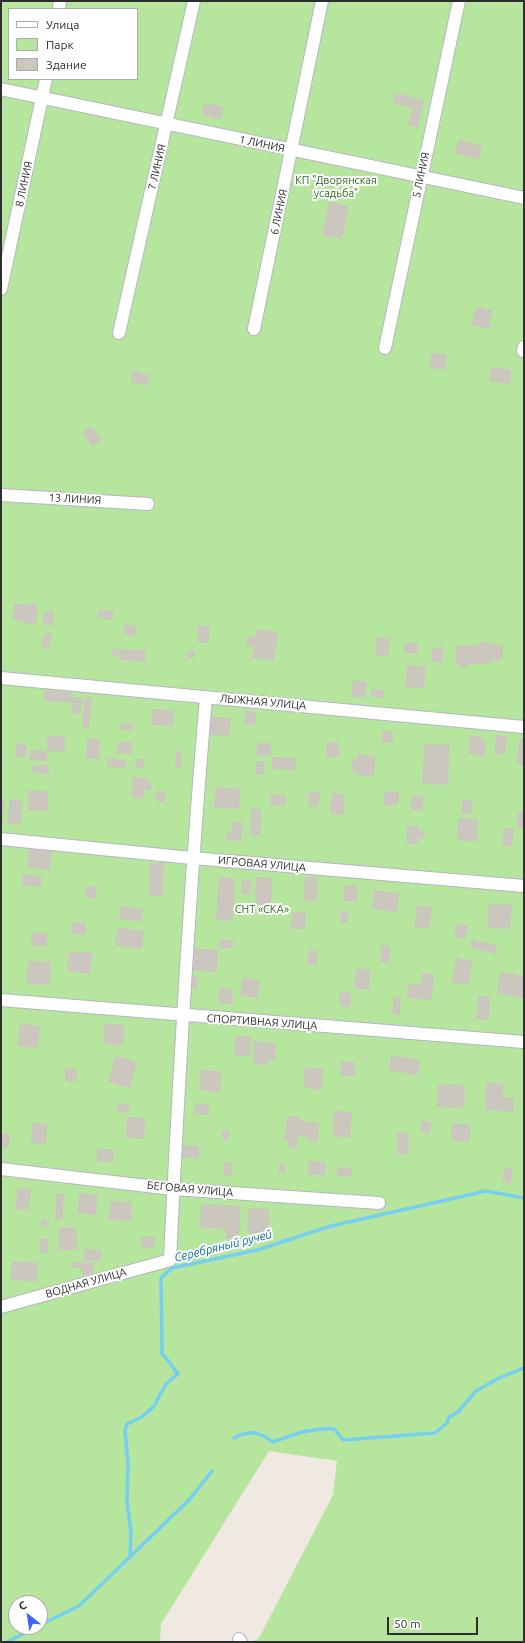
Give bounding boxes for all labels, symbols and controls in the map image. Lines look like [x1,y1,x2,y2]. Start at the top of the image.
legend [8,8,138,80]
text: Улица [46,18,79,31]
text: Парк [46,38,74,51]
text: Здание [46,58,87,71]
street label: 1 ЛИНИЯ [238,133,286,155]
street label: 7 ЛИНИЯ [145,143,169,191]
street label: 5 ЛИНИЯ [410,151,432,199]
street label: 8 ЛИНИЯ [13,160,35,208]
park label: КП "Дворянская усадьба" [295,173,377,199]
street label: 6 ЛИНИЯ [268,188,290,236]
street label: 13 ЛИНИЯ [48,491,102,507]
street label: ЛЫЖНАЯ УЛИЦА [219,692,307,712]
street label: ИГРОВАЯ УЛИЦА [217,854,307,874]
park label: СНТ «СКА» [235,902,289,916]
street label: СПОРТИВНАЯ УЛИЦА [206,1012,318,1032]
street label: БЕГОВАЯ УЛИЦА [146,1179,234,1199]
water label: Серебряный ручей [173,1227,273,1265]
street label: ВОДНАЯ УЛИЦА [44,1265,128,1301]
north arrow [8,1595,48,1635]
text: С [16,1599,29,1612]
scale bar [389,1609,480,1635]
text: 50 m [394,1617,421,1630]

